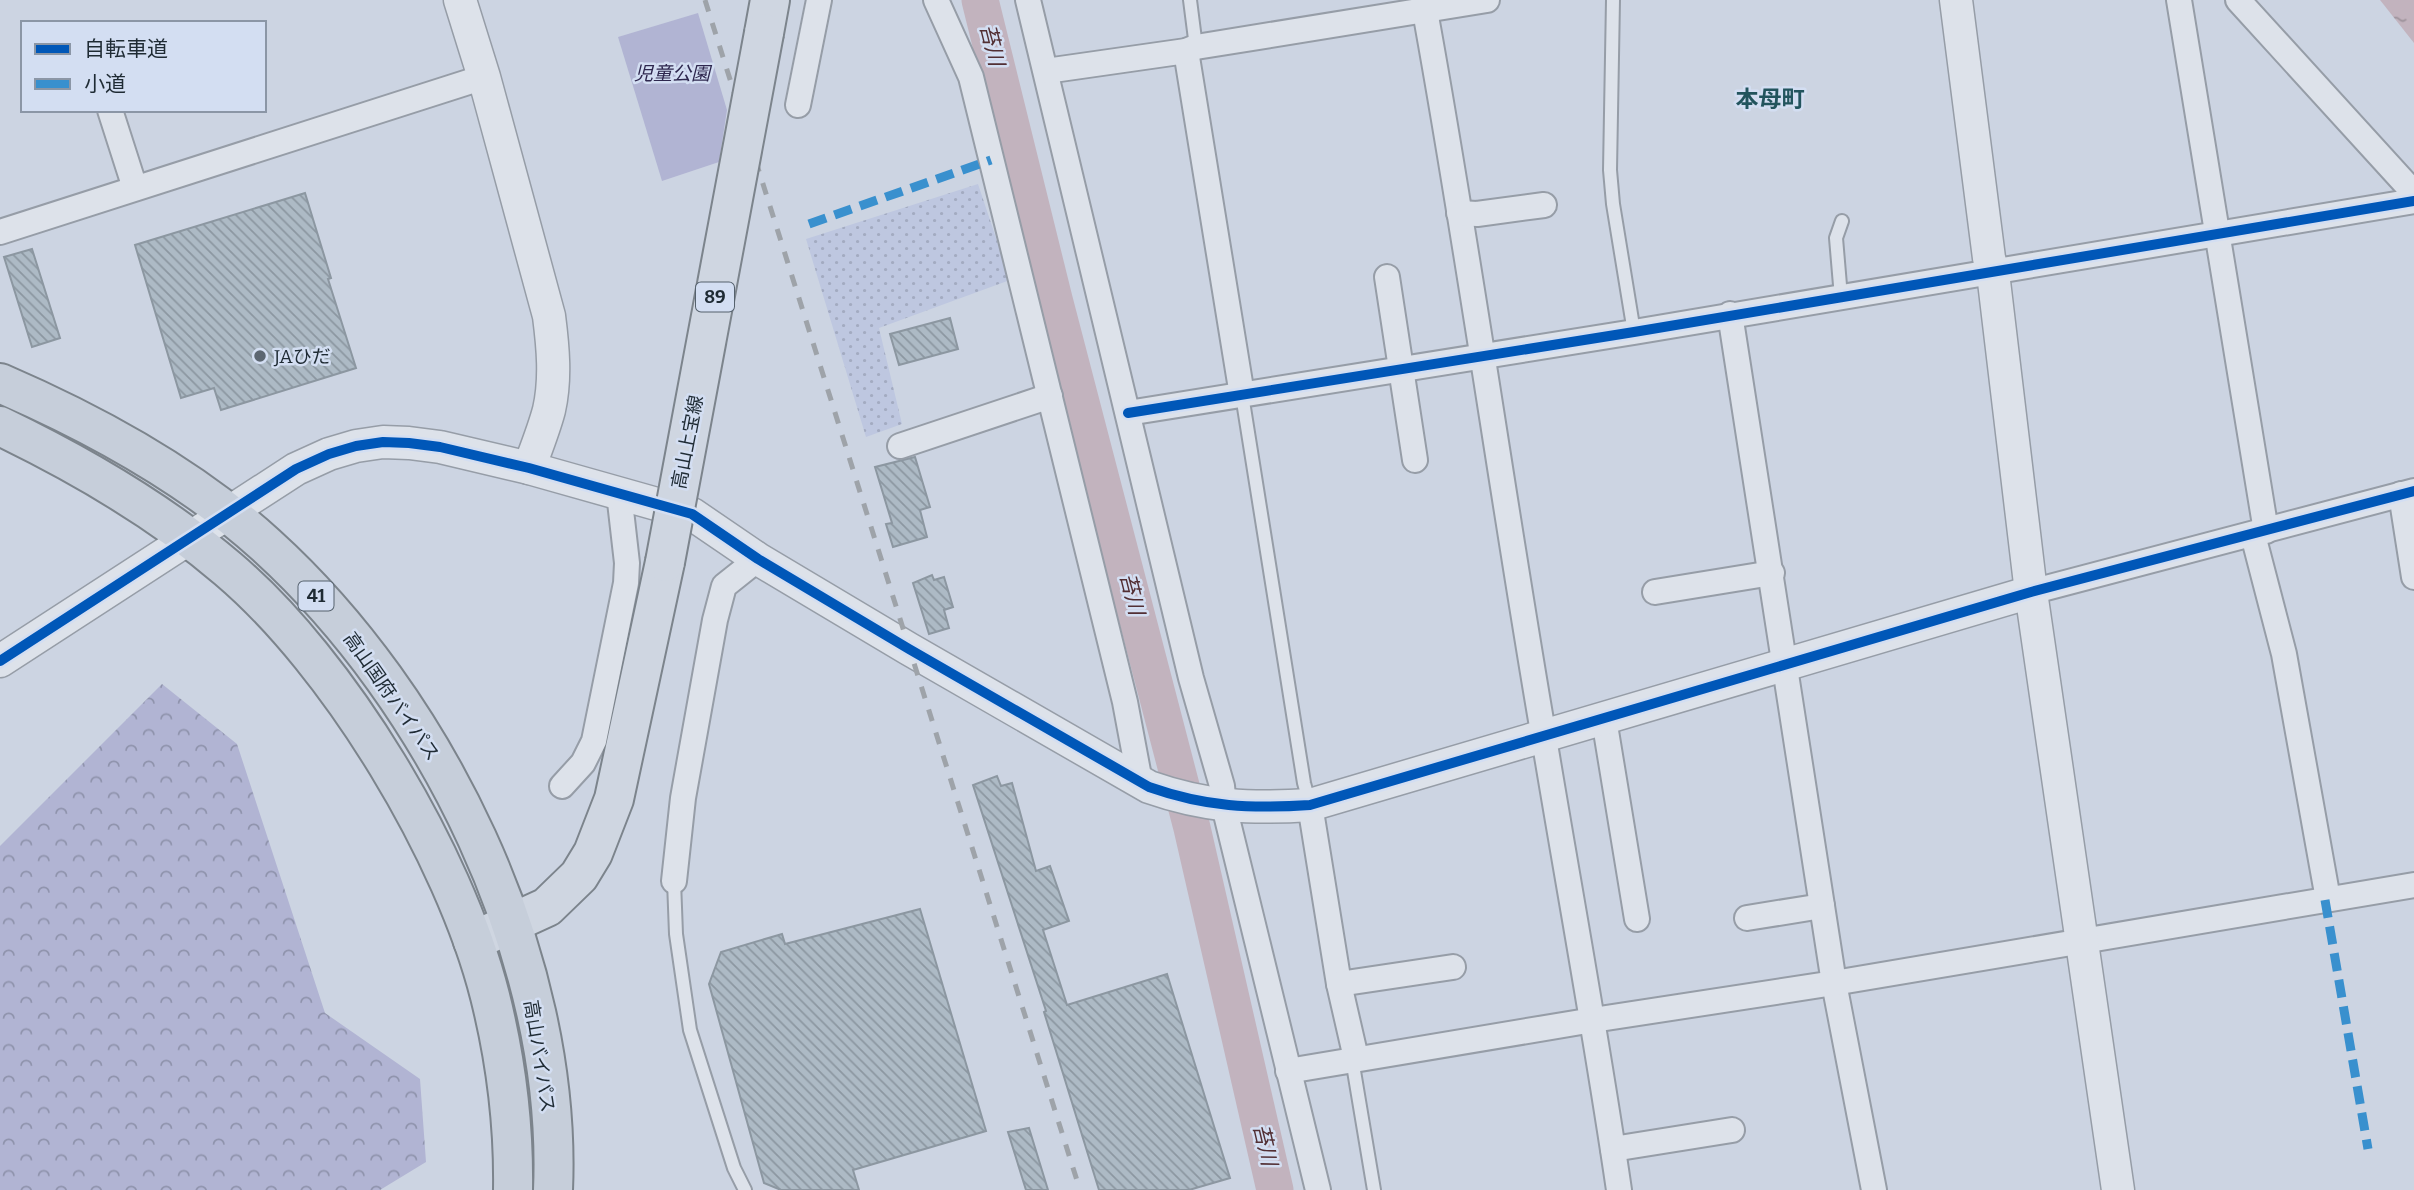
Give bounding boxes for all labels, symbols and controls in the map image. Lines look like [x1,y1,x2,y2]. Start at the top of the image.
legend [21,21,266,112]
water label: 苔川 [974,21,1010,70]
text: 自転車道 [84,36,168,62]
park label: 児童公園 [634,62,713,85]
text: 小道 [84,71,126,97]
district label: 本母町 [1736,85,1805,113]
road number: 89 [696,282,734,312]
place label: JAひだ [273,345,331,368]
marker: JAひだ [252,348,268,364]
street label: 高山上宝線 [667,393,708,491]
water label: 苔川 [1114,570,1150,619]
road number: 41 [298,582,334,610]
street label: 高山国府バイパス [339,628,444,765]
street label: 高山バイパス [519,998,560,1114]
water label: 苔川 [1248,1122,1283,1170]

